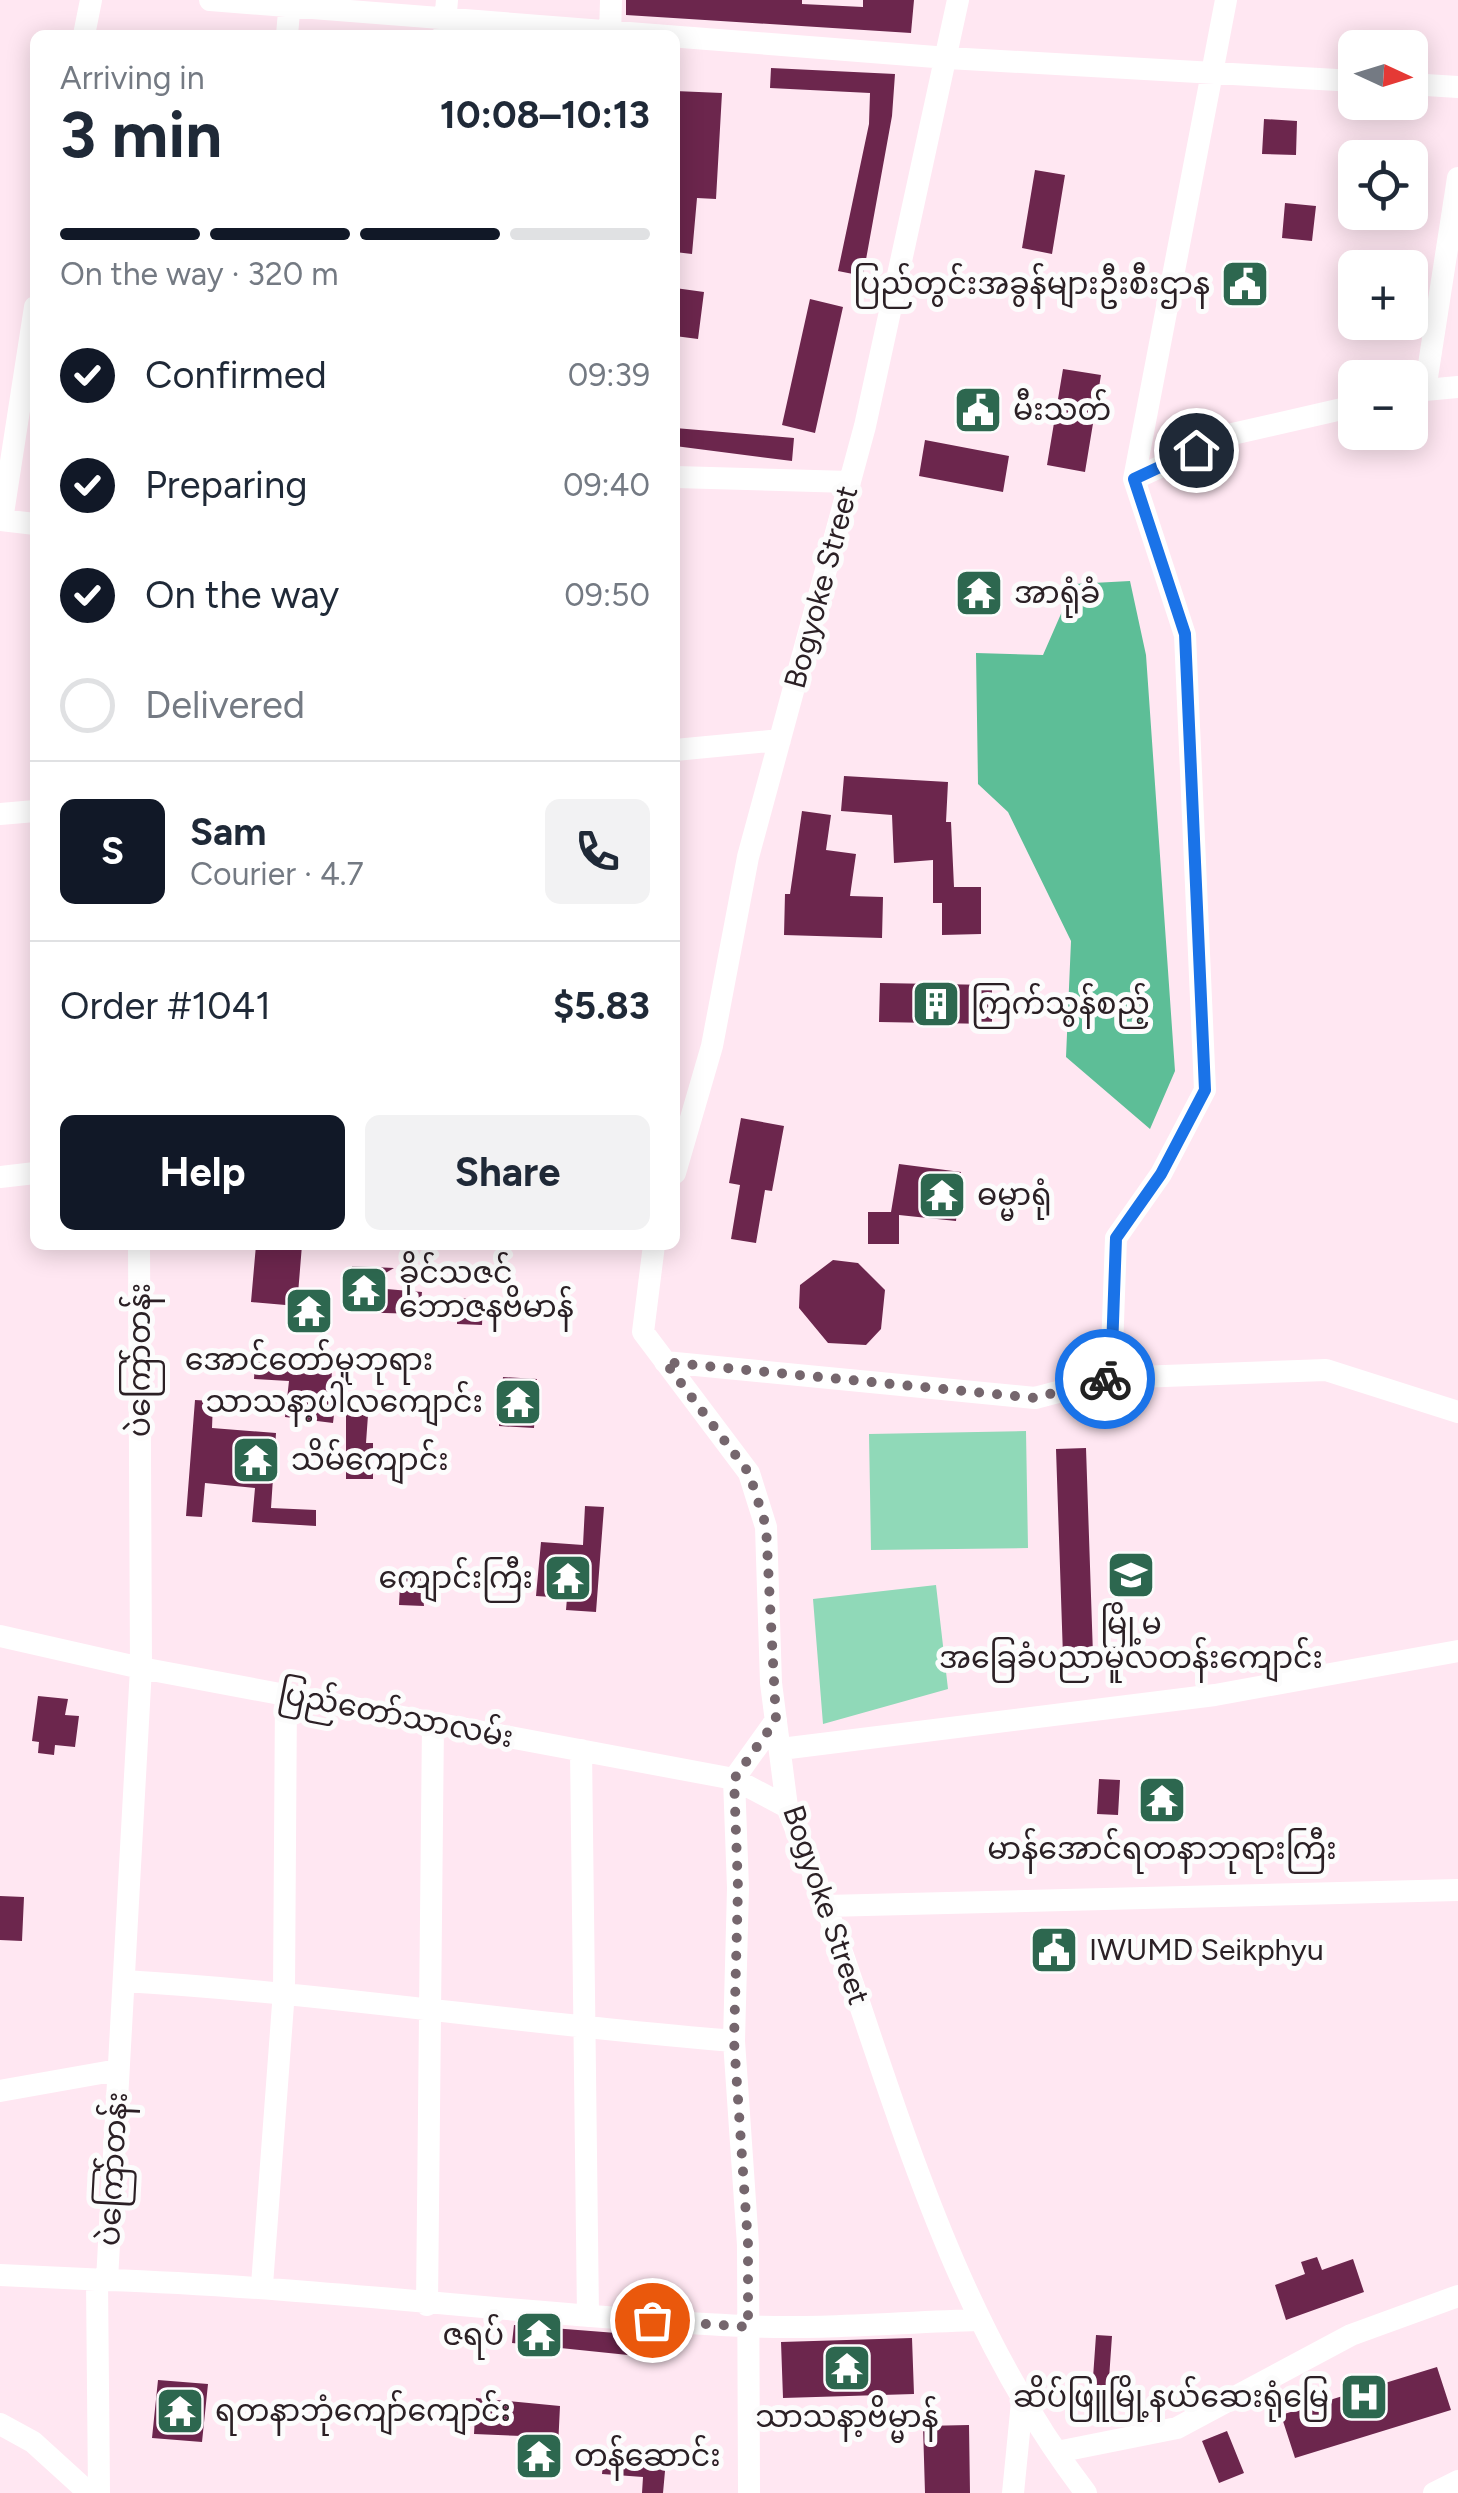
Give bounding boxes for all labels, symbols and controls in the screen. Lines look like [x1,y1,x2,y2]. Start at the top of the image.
north arrow [1338,30,1428,120]
map controls [1338,30,1428,450]
text: Arriving in [60,59,205,97]
text: 10:08–10:13 [440,92,650,138]
text: 3 min [60,95,222,173]
button: locate [1338,140,1428,230]
button: + [1338,250,1428,340]
text: On the way · 320 m [60,255,338,293]
public building icon: ပြည်တွင်းအခွန်များဦးစီးဌာန [1219,258,1271,310]
place label: ပြည်တွင်းအခွန်များဦးစီးဌာန [853,262,1210,309]
icon: check [60,348,115,403]
text: Confirmed [145,352,327,398]
text: 09:39 [568,356,650,394]
button: − [1338,360,1428,450]
public building icon: မီးသတ် [952,384,1004,436]
place label: မီးသတ် [1013,388,1111,428]
pin [1154,408,1239,493]
icon: home [1169,423,1224,478]
icon: check [60,458,115,513]
text: Preparing [145,462,307,508]
text: 09:40 [563,466,650,504]
street label: Bogyoke Street [776,482,865,692]
temple icon: အာရုံခံ [953,567,1005,619]
icon: check [60,568,115,623]
text: On the way [145,572,339,618]
place label: အာရုံခံ [1014,574,1100,618]
text: 09:50 [564,576,650,614]
text: Delivered [145,682,305,728]
button: phone [545,799,650,904]
text: Sam [190,809,266,855]
text: S [101,828,124,874]
text: Courier · 4.7 [190,855,364,893]
building icon: ကြက်သွန်စည့် [910,978,962,1030]
place label: ကြက်သွန်စည့် [971,982,1150,1029]
text: Order #1041 [60,983,271,1029]
text: $5.83 [553,983,650,1029]
button: Help [60,1115,345,1230]
button: Share [365,1115,650,1230]
temple icon: ဓမ္မာရုံ [916,1169,968,1221]
place label: ဓမ္မာရုံ [977,1176,1052,1221]
place label: ခိုင်သဇင် ဘောဇနဗိမာန် [399,1251,574,1332]
temple icon: ခိုင်သဇင် ဘောဇနဗိမာန် [338,1264,390,1316]
street label: ပဲကြော်တန်း [118,1283,165,1437]
temple icon: အောင်တော်မူဘုရား [283,1285,335,1337]
courier [1055,1329,1155,1429]
place label: အောင်တော်မူဘုရား [185,1338,433,1385]
icon: bike [1078,1352,1133,1407]
temple icon: သာသနာ့ပါလကျောင်း [492,1376,544,1428]
place label: သာသနာ့ပါလကျောင်း [205,1380,483,1427]
temple icon: သိမ်ကျောင်း [230,1434,282,1486]
place label: သိမ်ကျောင်း [291,1438,449,1485]
school or university icon: မြို့မ အခြေခံပညာမူလတန်းကျောင်း [1105,1549,1157,1601]
temple icon: ကျောင်းကြီး [542,1552,594,1604]
place label: ကျောင်းကြီး [379,1556,533,1603]
place label: မြို့မ အခြေခံပညာမူလတန်းကျောင်း [939,1602,1323,1683]
street label: ပြည်တော်သာလမ်း [274,1671,517,1762]
temple icon: မာန်အောင်ရတနာဘုရားကြီး [1136,1774,1188,1826]
street label: Bogyoke Street [775,1800,878,2009]
place label: မာန်အောင်ရတနာဘုရားကြီး [987,1827,1337,1874]
public building icon: IWUMD Seikphyu [1028,1924,1080,1976]
place label: IWUMD Seikphyu [1089,1931,1324,1968]
street label: ပဲကြော်တန်း [87,2091,142,2247]
pin [610,2278,695,2363]
icon: bag [625,2293,680,2348]
temple icon: ဇရပ် [513,2309,565,2361]
place label: ဇရပ် [443,2313,504,2360]
temple icon: သာသနာ့ဗိမ္မာန် [821,2342,873,2394]
hospital icon: ဆိပ်ဖြူမြို့နယ်ဆေးရုံမြေ [1338,2371,1390,2423]
place label: ဆိပ်ဖြူမြို့နယ်ဆေးရုံမြေ [1013,2375,1329,2422]
temple icon: ရတနာဘုံကျော်ကျောင်း [154,2385,206,2437]
place label: ရတနာဘုံကျော်ကျောင်း [215,2389,511,2436]
place label: သာသနာ့ဗိမ္မာန် [755,2395,939,2443]
temple icon: တန်ဆောင်း [513,2430,565,2482]
place label: တန်ဆောင်း [574,2434,721,2481]

